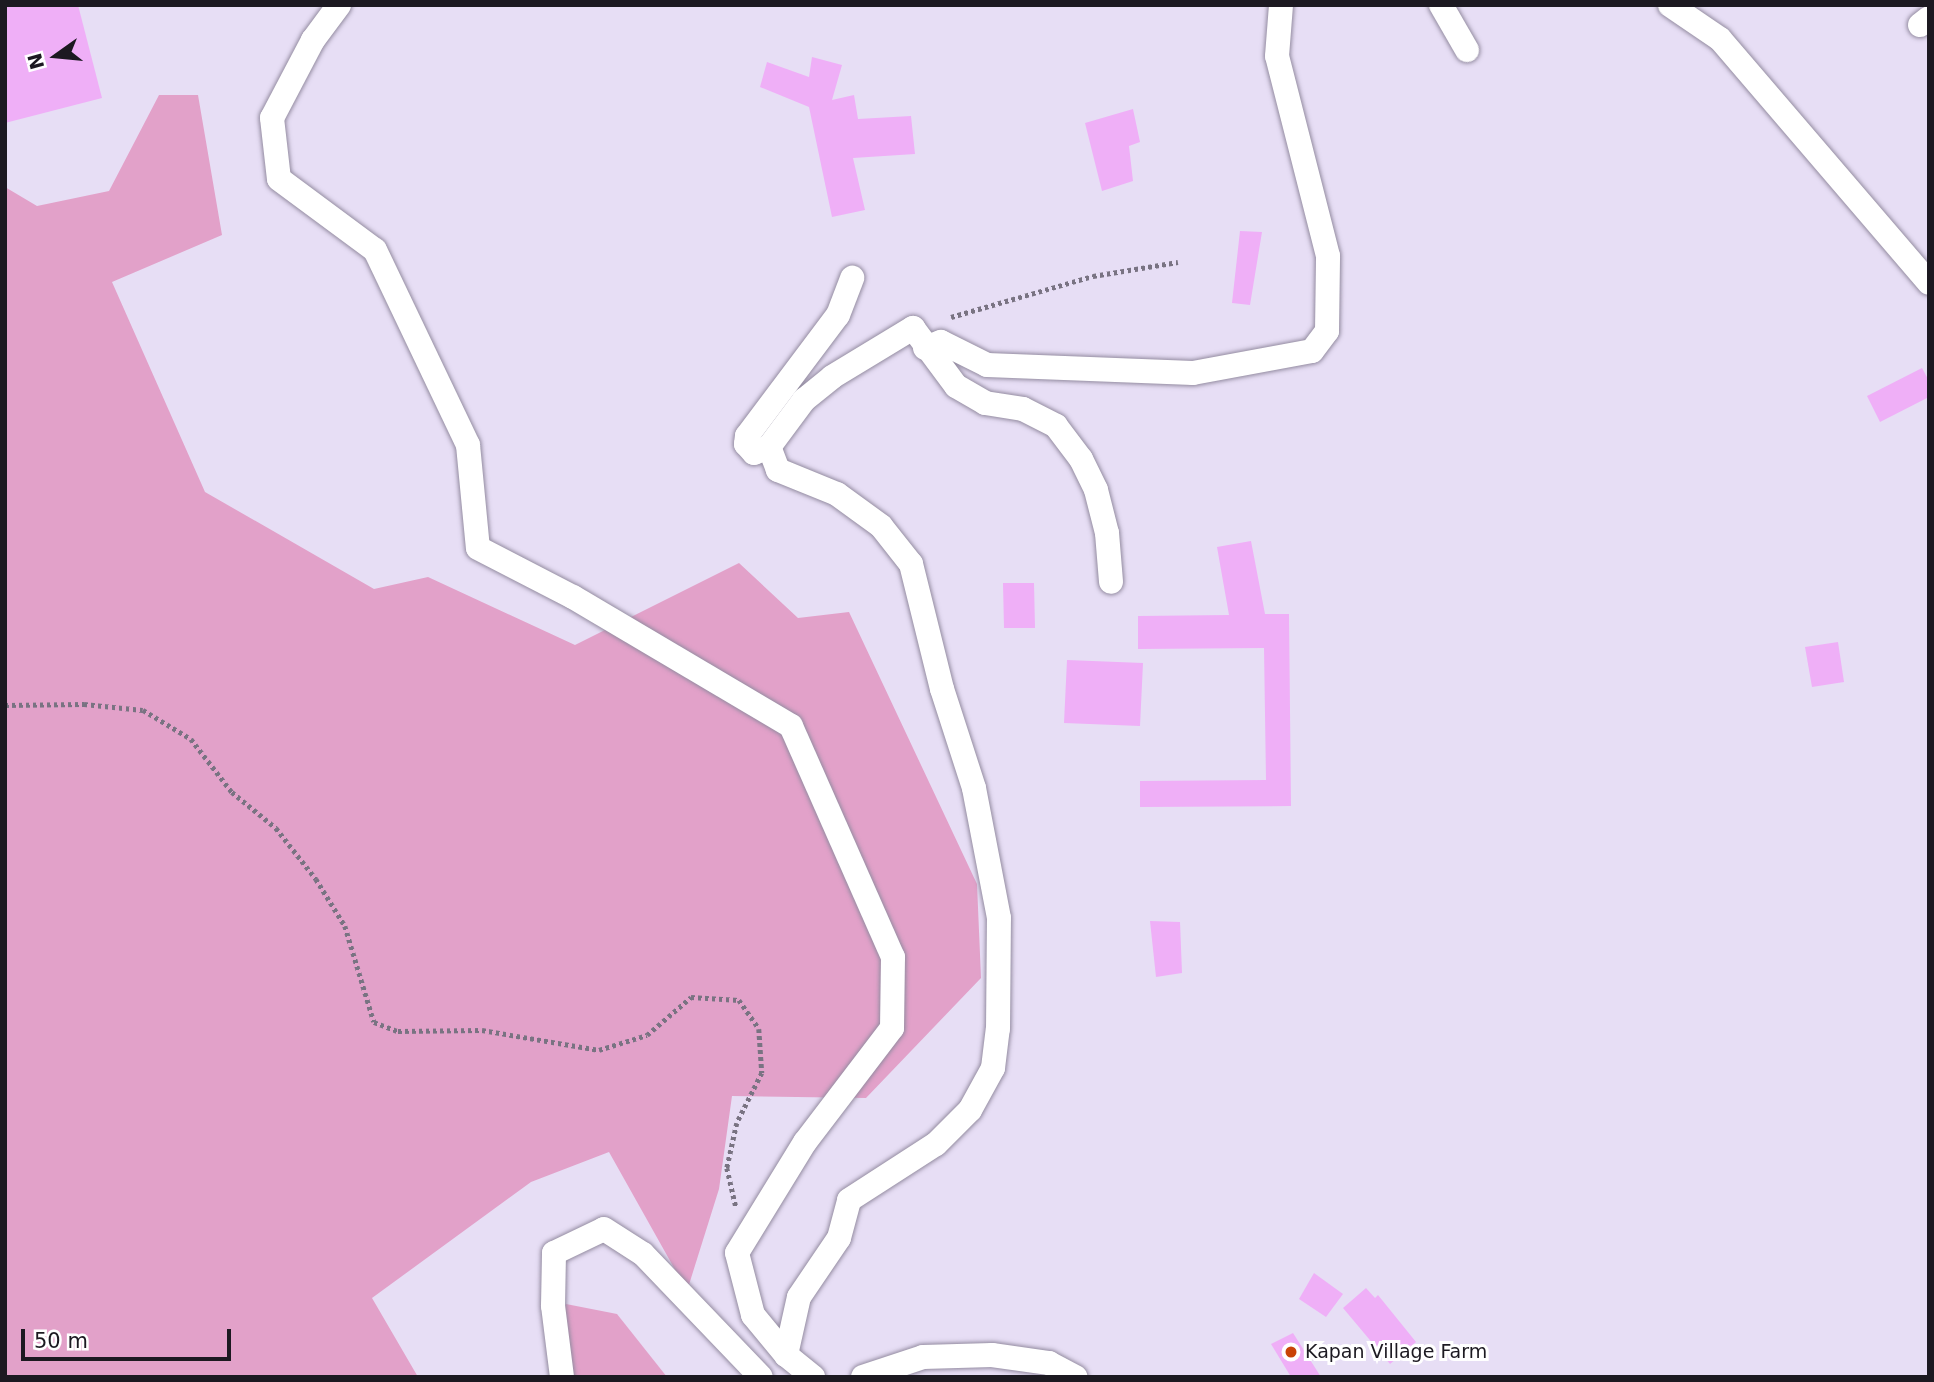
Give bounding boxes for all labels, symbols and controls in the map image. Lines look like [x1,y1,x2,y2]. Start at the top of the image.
north arrow [21,21,91,91]
text: N [23,51,48,72]
scale bar [24,1316,234,1360]
text: 50 m [34,1329,88,1353]
place label: Kapan Village Farm [1305,1341,1487,1363]
marker: Kapan Village Farm [1283,1344,1299,1360]

